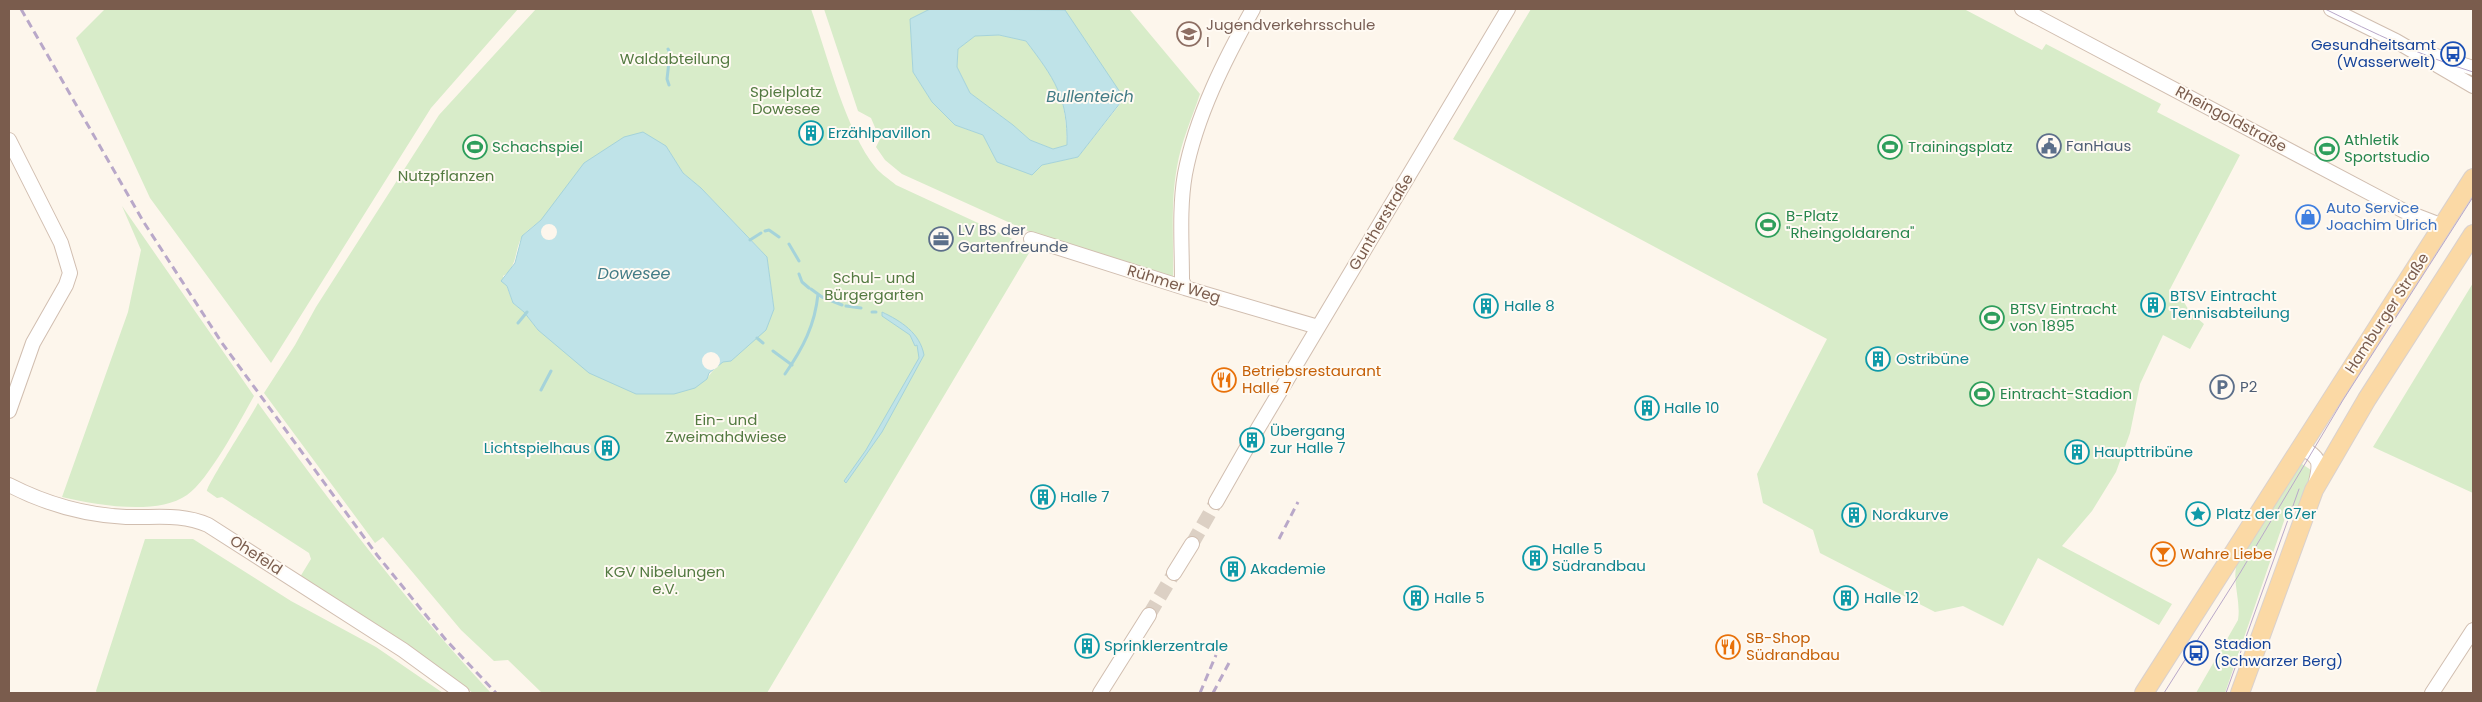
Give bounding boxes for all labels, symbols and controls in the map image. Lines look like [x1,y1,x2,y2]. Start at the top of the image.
place label: Jugendverkehrsschule I [1206,14,1375,52]
school or university icon: Jugendverkehrsschule I [1176,21,1202,47]
place label: Gesundheitsamt (Wasserwelt) [2311,34,2436,72]
bus stop icon: Gesundheitsamt (Wasserwelt) [2440,41,2466,67]
park label: Waldabteilung [620,48,730,69]
street label: Rheingoldstraße [2172,80,2291,157]
park label: Spielplatz Dowesee [750,81,822,119]
water label: Bullenteich [1046,85,1134,108]
building icon: Erzählpavillon [798,120,824,146]
place label: Erzählpavillon [828,122,931,143]
place label: Athletik Sportstudio [2344,129,2430,167]
public building icon: FanHaus [2036,133,2062,159]
sports icon: Schachspiel [462,134,488,160]
sports icon: Trainingsplatz [1877,134,1903,160]
place label: FanHaus [2066,135,2131,156]
place label: Schachspiel [492,136,583,157]
place label: Trainingsplatz [1908,136,2013,157]
sports icon: Athletik Sportstudio [2314,136,2340,162]
park label: Nutzpflanzen [398,165,494,186]
street label: Guntherstraße [1343,169,1418,274]
place label: Auto Service Joachim Ulrich [2326,197,2437,235]
shop icon: Auto Service Joachim Ulrich [2295,204,2321,230]
place label: B-Platz "Rheingoldarena" [1786,205,1914,243]
sports icon: B-Platz "Rheingoldarena" [1755,212,1781,238]
place label: LV BS der Gartenfreunde [958,219,1068,257]
office icon: LV BS der Gartenfreunde [928,226,954,252]
street label: Hamburger Straße [2340,248,2433,377]
street label: Rühmer Weg [1125,259,1223,308]
water label: Dowesee [598,262,670,285]
park label: Schul- und Bürgergarten [824,267,924,305]
place label: BTSV Eintracht Tennisabteilung [2170,285,2290,323]
building icon: BTSV Eintracht Tennisabteilung [2140,292,2166,318]
building icon: Halle 8 [1473,293,1499,319]
place label: Halle 8 [1504,295,1555,316]
place label: BTSV Eintracht von 1895 [2010,298,2117,336]
sports icon: BTSV Eintracht von 1895 [1979,305,2005,331]
building icon: Ostribüne [1865,346,1891,372]
place label: Ostribüne [1896,348,1969,369]
place label: Betriebsrestaurant Halle 7 [1242,360,1381,398]
restaurant icon: Betriebsrestaurant Halle 7 [1211,367,1237,393]
parking icon: P2 [2209,374,2235,400]
place label: P2 [2240,376,2257,397]
sports icon: Eintracht-Stadion [1969,381,1995,407]
place label: Eintracht-Stadion [2000,383,2132,404]
building icon: Halle 10 [1634,395,1660,421]
place label: Halle 10 [1664,397,1719,418]
park label: Ein- und Zweimahdwiese [665,409,787,447]
place label: Übergang zur Halle 7 [1270,420,1345,458]
building icon: Übergang zur Halle 7 [1239,427,1265,453]
building icon: Lichtspielhaus [594,435,620,461]
place label: Lichtspielhaus [484,437,590,458]
building icon: Haupttribüne [2064,439,2090,465]
place label: Haupttribüne [2094,441,2193,462]
building icon: Halle 7 [1030,484,1056,510]
place label: Halle 7 [1060,486,1109,507]
place icon: Platz der 67er [2185,501,2211,527]
building icon: Nordkurve [1841,502,1867,528]
place label: Platz der 67er [2216,503,2317,524]
place label: Nordkurve [1872,504,1949,525]
street label: Ohefeld [226,530,287,579]
place label: Halle 5 Südrandbau [1552,538,1646,576]
bar icon: Wahre Liebe [2150,541,2176,567]
place label: Wahre Liebe [2180,543,2272,564]
building icon: Halle 5 Südrandbau [1522,545,1548,571]
building icon: Akademie [1220,556,1246,582]
place label: Akademie [1250,558,1326,579]
park label: KGV Nibelungen e.V. [605,561,725,599]
building icon: Halle 5 [1403,585,1429,611]
building icon: Halle 12 [1833,585,1859,611]
place label: Halle 5 [1434,587,1485,608]
place label: Halle 12 [1864,587,1919,608]
place label: SB-Shop Südrandbau [1746,627,1840,665]
building icon: Sprinklerzentrale [1074,633,1100,659]
place label: Stadion (Schwarzer Berg) [2214,633,2343,671]
restaurant icon: SB-Shop Südrandbau [1715,634,1741,660]
place label: Sprinklerzentrale [1104,635,1228,656]
bus stop icon: Stadion (Schwarzer Berg) [2183,640,2209,666]

